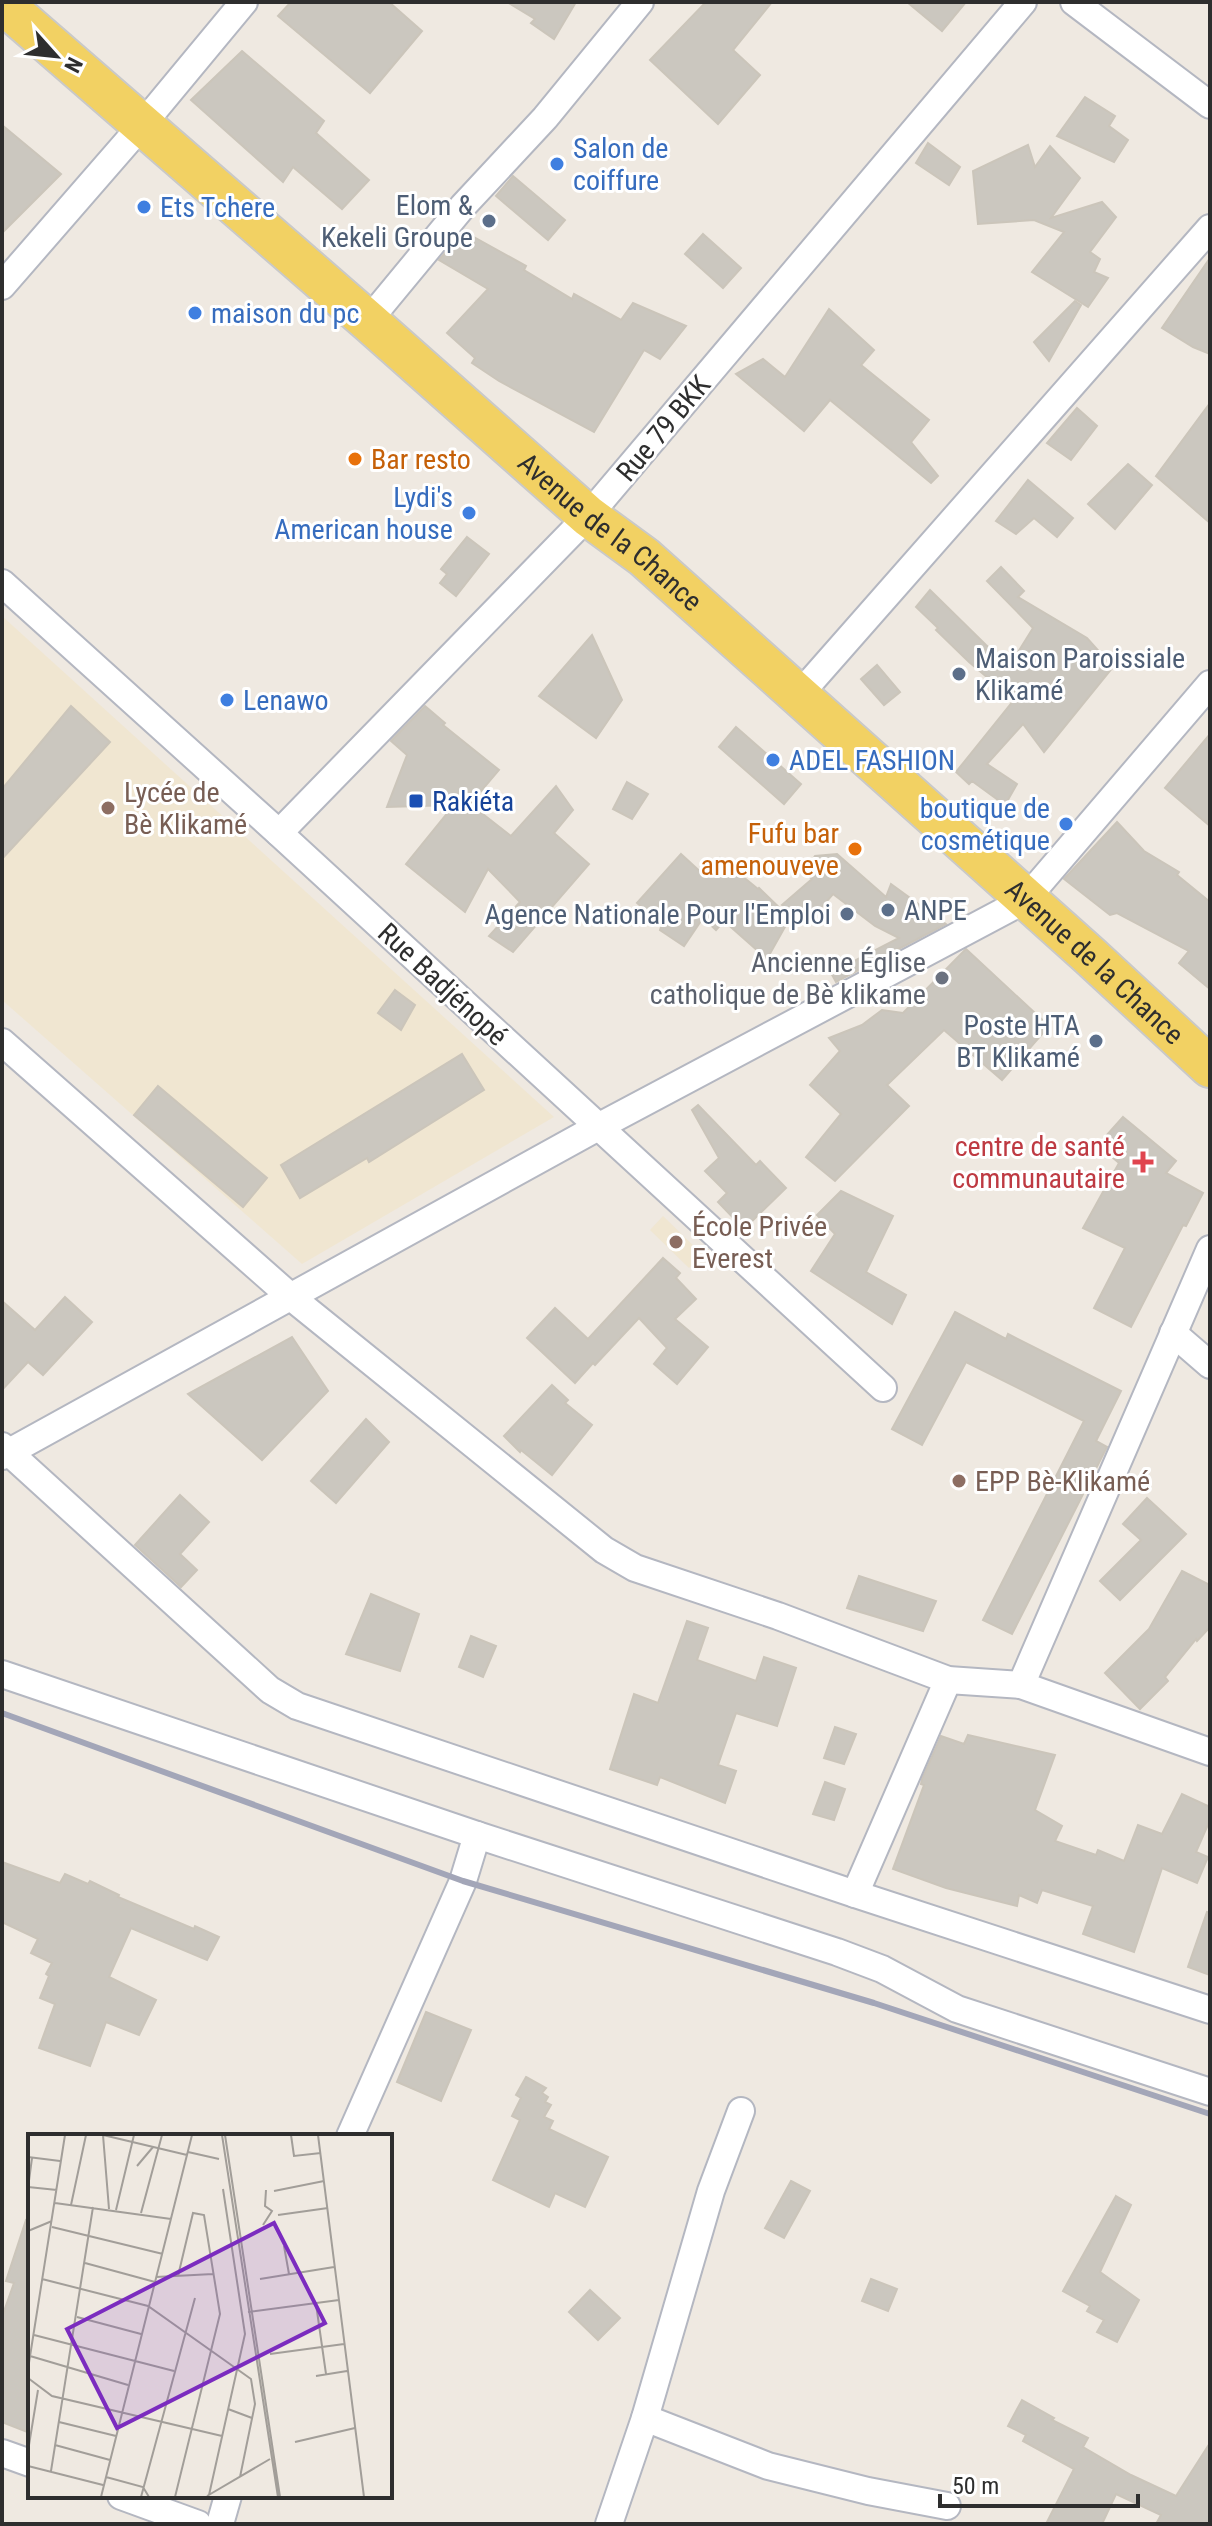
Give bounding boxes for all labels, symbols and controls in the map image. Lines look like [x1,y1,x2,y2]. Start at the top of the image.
north arrow [16,16,96,96]
text: N [59,53,88,77]
place label: Salon de coiffure [573,132,668,197]
marker: Salon de coiffure [548,155,566,173]
place label: Elom & Kekeli Groupe [321,189,473,254]
place label: Ets Tchere [160,191,275,224]
marker: Ets Tchere [135,198,153,216]
marker: Elom & Kekeli Groupe [480,212,498,230]
place label: maison du pc [211,297,359,330]
marker: maison du pc [186,304,204,322]
street label: Rue 79 BKK [610,368,718,488]
place label: Bar resto [371,443,471,476]
street label: Avenue de la Chance [511,446,709,618]
marker: Bar resto [346,450,364,468]
place label: Lydi's American house [274,481,453,546]
marker: Lydi's American house [460,504,478,522]
place label: Maison Paroissiale Klikamé [975,642,1185,707]
marker: Maison Paroissiale Klikamé [950,665,968,683]
place label: Lenawo [243,684,329,717]
marker: Lenawo [218,691,236,709]
place label: ADEL FASHION [789,744,955,777]
marker: ADEL FASHION [764,751,782,769]
place label: Lycée de Bè Klikamé [124,776,247,841]
place label: Rakiéta [432,785,514,818]
marker: Rakiéta [407,792,425,810]
place label: boutique de cosmétique [920,792,1050,857]
marker: Lycée de Bè Klikamé [99,799,117,817]
marker: boutique de cosmétique [1057,815,1075,833]
place label: Fufu bar amenouveve [701,817,839,882]
marker: Fufu bar amenouveve [846,840,864,858]
street label: Avenue de la Chance [999,873,1190,1051]
place label: ANPE [904,894,967,927]
place label: Agence Nationale Pour l'Emploi [484,898,831,931]
marker: ANPE [879,901,897,919]
marker: Agence Nationale Pour l'Emploi [838,905,856,923]
street label: Rue Badjénopé [371,916,514,1053]
place label: Ancienne Église catholique de Bè klikame [650,946,926,1011]
marker: Ancienne Église catholique de Bè klikame [933,969,951,987]
place label: Poste HTA BT Klikamé [956,1009,1080,1074]
marker: Poste HTA BT Klikamé [1087,1032,1105,1050]
place label: centre de santé communautaire [952,1130,1125,1195]
marker: centre de santé communautaire [1132,1151,1154,1173]
place label: École Privée Everest [692,1210,827,1275]
marker: École Privée Everest [667,1233,685,1251]
place label: EPP Bè-Klikamé [975,1465,1150,1498]
marker: EPP Bè-Klikamé [950,1472,968,1490]
inset map [28,2134,392,2498]
scale bar [940,2458,1138,2508]
text: 50 m [952,2472,999,2500]

